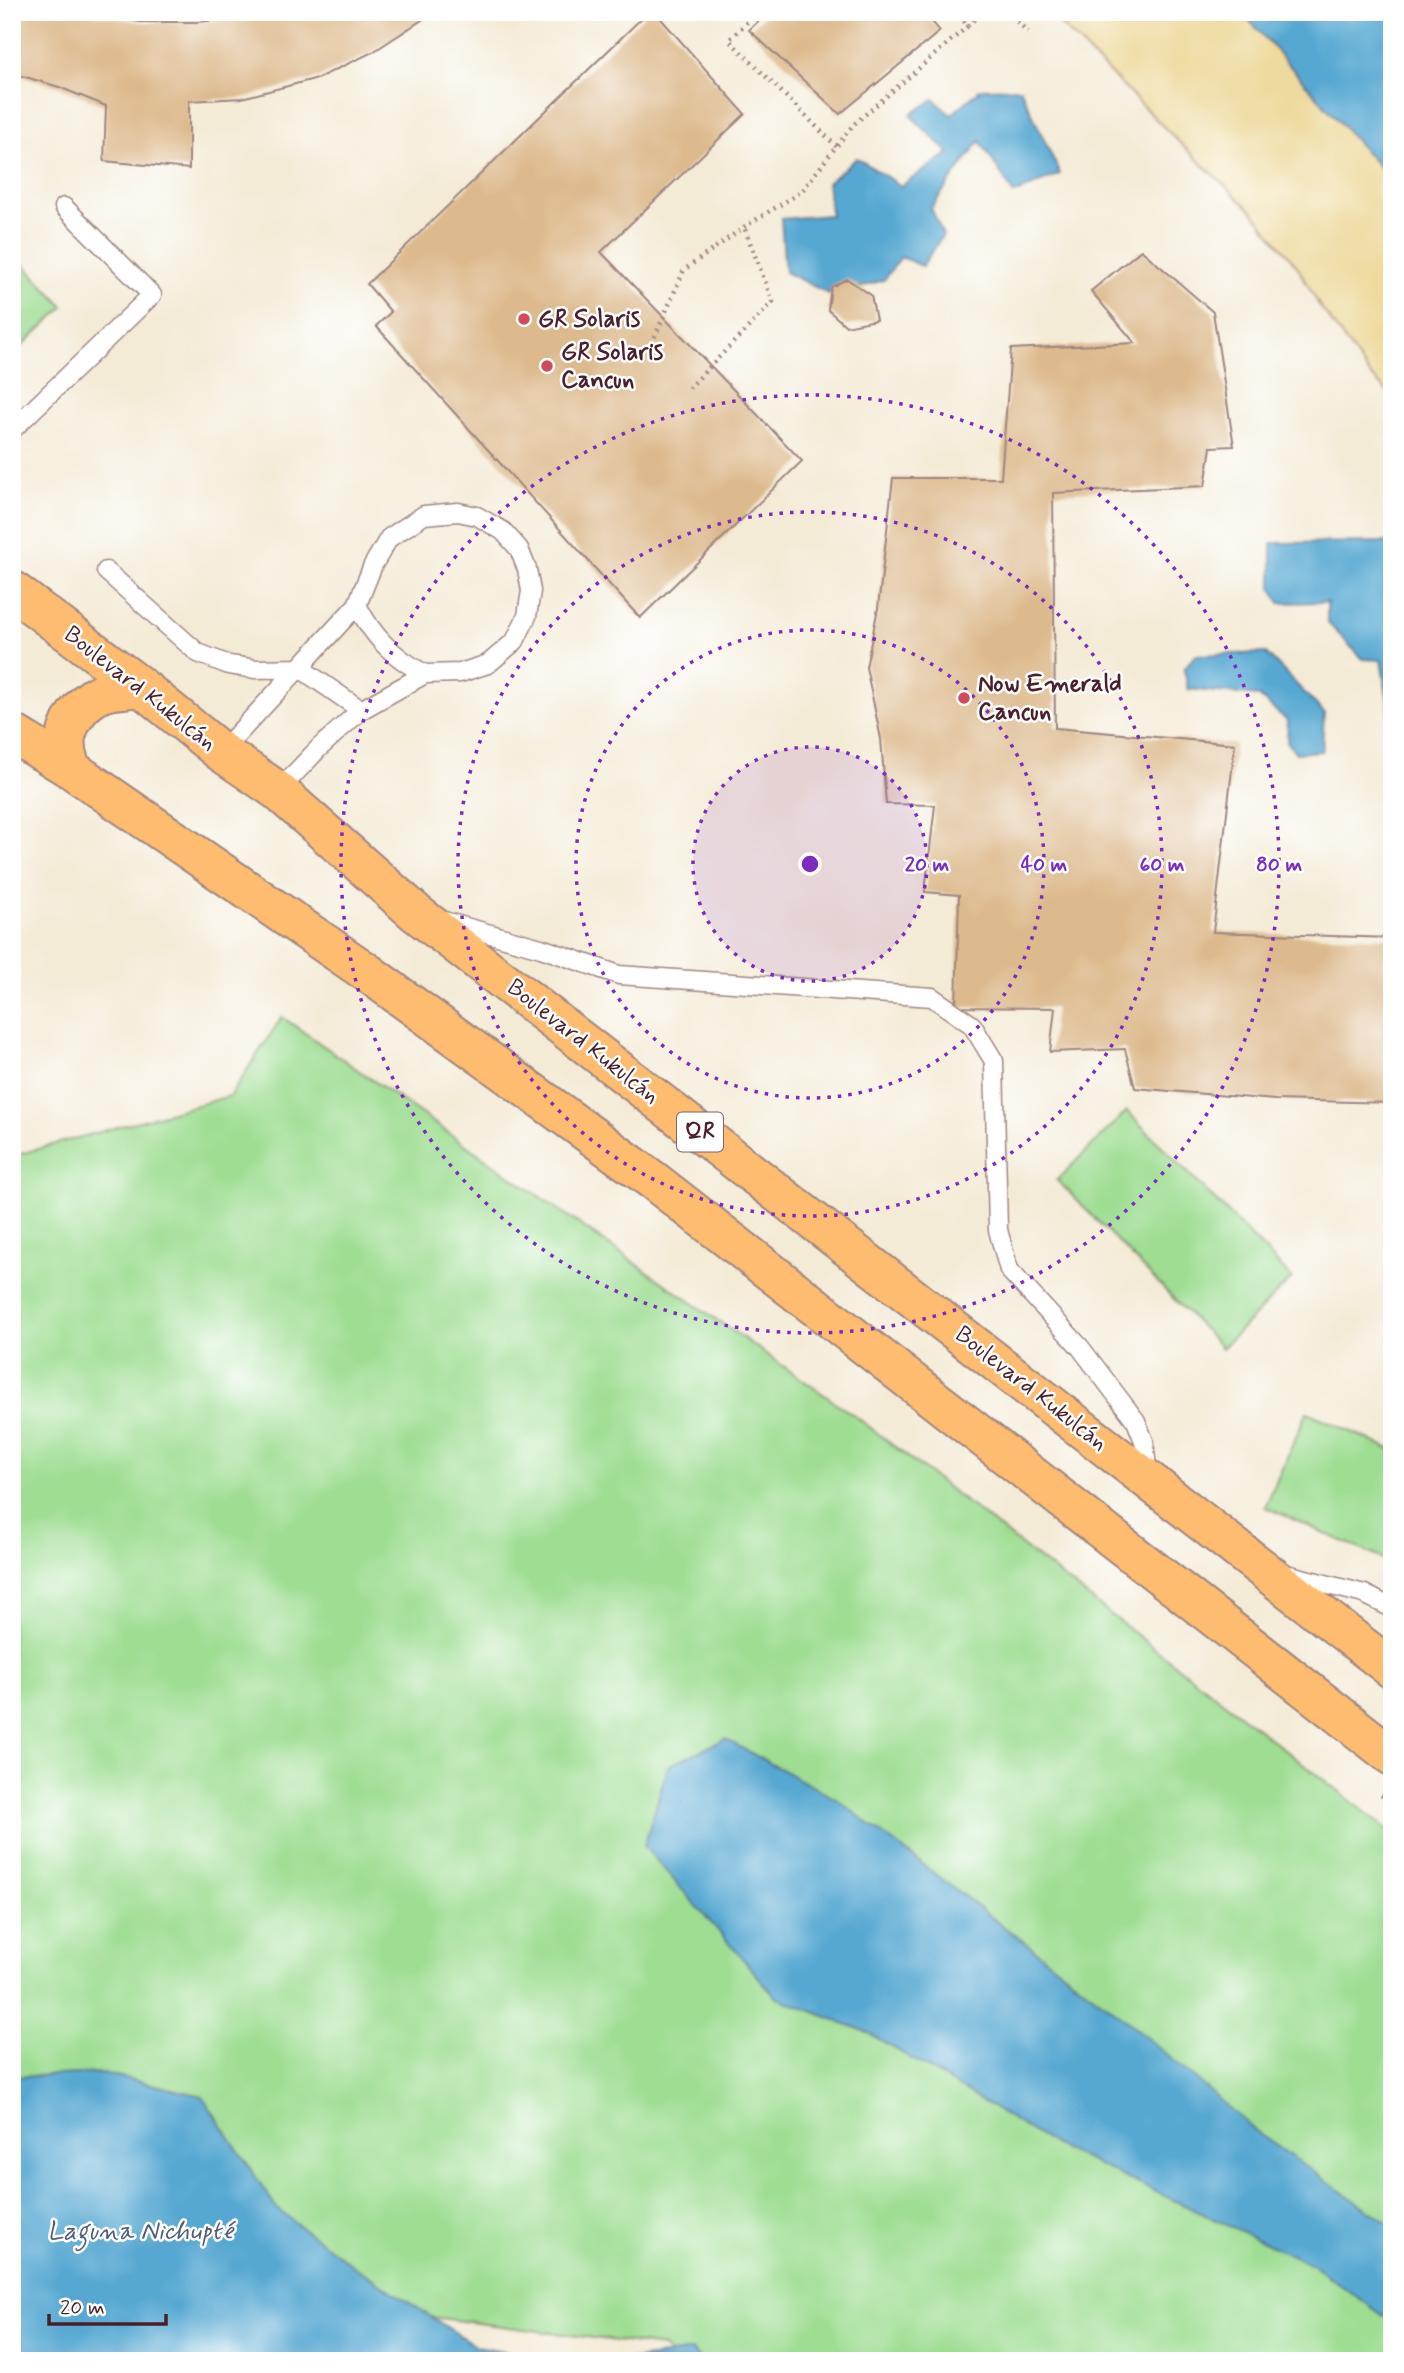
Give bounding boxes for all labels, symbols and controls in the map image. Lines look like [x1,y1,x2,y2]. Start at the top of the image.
place label: GR Solaris [538,304,641,335]
marker: GR Solaris [516,311,532,327]
place label: GR Solaris Cancun [561,337,664,396]
marker: GR Solaris Cancun [539,358,555,374]
street label: Boulevard Kukulcán [57,620,223,758]
place label: Now Emerald Cancun [978,669,1122,728]
marker: Now Emerald Cancun [956,690,972,706]
text: 20 m [905,851,950,879]
text: 40 m [1021,851,1068,879]
text: 60 m [1139,851,1185,879]
text: 80 m [1256,851,1302,879]
centre of rings [798,852,822,876]
street label: Boulevard Kukulcán [500,973,666,1111]
road number: QR [677,1112,723,1152]
street label: Boulevard Kukulcán [948,1320,1114,1458]
water label: Laguna Nichupté [47,2215,236,2252]
scale bar [49,2282,166,2326]
text: 20 m [60,2294,105,2322]

